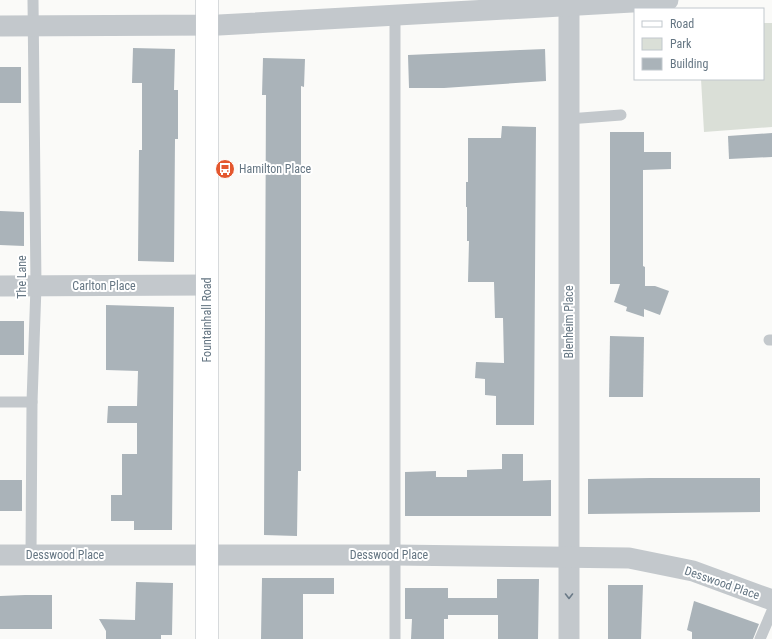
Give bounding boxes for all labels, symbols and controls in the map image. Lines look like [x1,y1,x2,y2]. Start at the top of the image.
legend [634,8,764,80]
text: Road [670,17,694,31]
text: Park [670,37,692,51]
text: Building [670,57,708,71]
bus stop icon: Hamilton Place [214,158,236,180]
place label: Hamilton Place [239,162,311,176]
street label: The Lane [15,255,29,299]
street label: Fountainhall Road [200,277,214,363]
street label: Carlton Place [72,279,136,293]
street label: Blenheim Place [562,285,576,359]
street label: Desswood Place [26,548,105,562]
street label: Desswood Place [350,548,429,562]
street label: Desswood Place [683,564,762,602]
one-way arrow [565,593,573,599]

